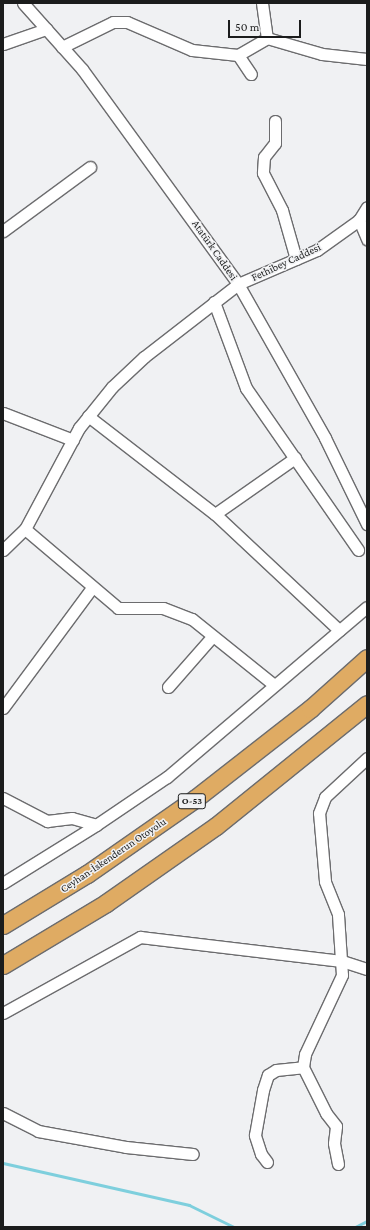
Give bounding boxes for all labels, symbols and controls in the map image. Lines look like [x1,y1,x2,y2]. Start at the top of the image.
scale bar [230,12,303,38]
text: 50 m [235,20,259,34]
street label: Atatürk Caddesi [189,217,241,283]
street label: Fethibey Caddesi [249,240,323,284]
road number: O-53 [177,793,207,809]
street label: Ceyhan-İskenderun Otoyolu [58,815,168,895]

